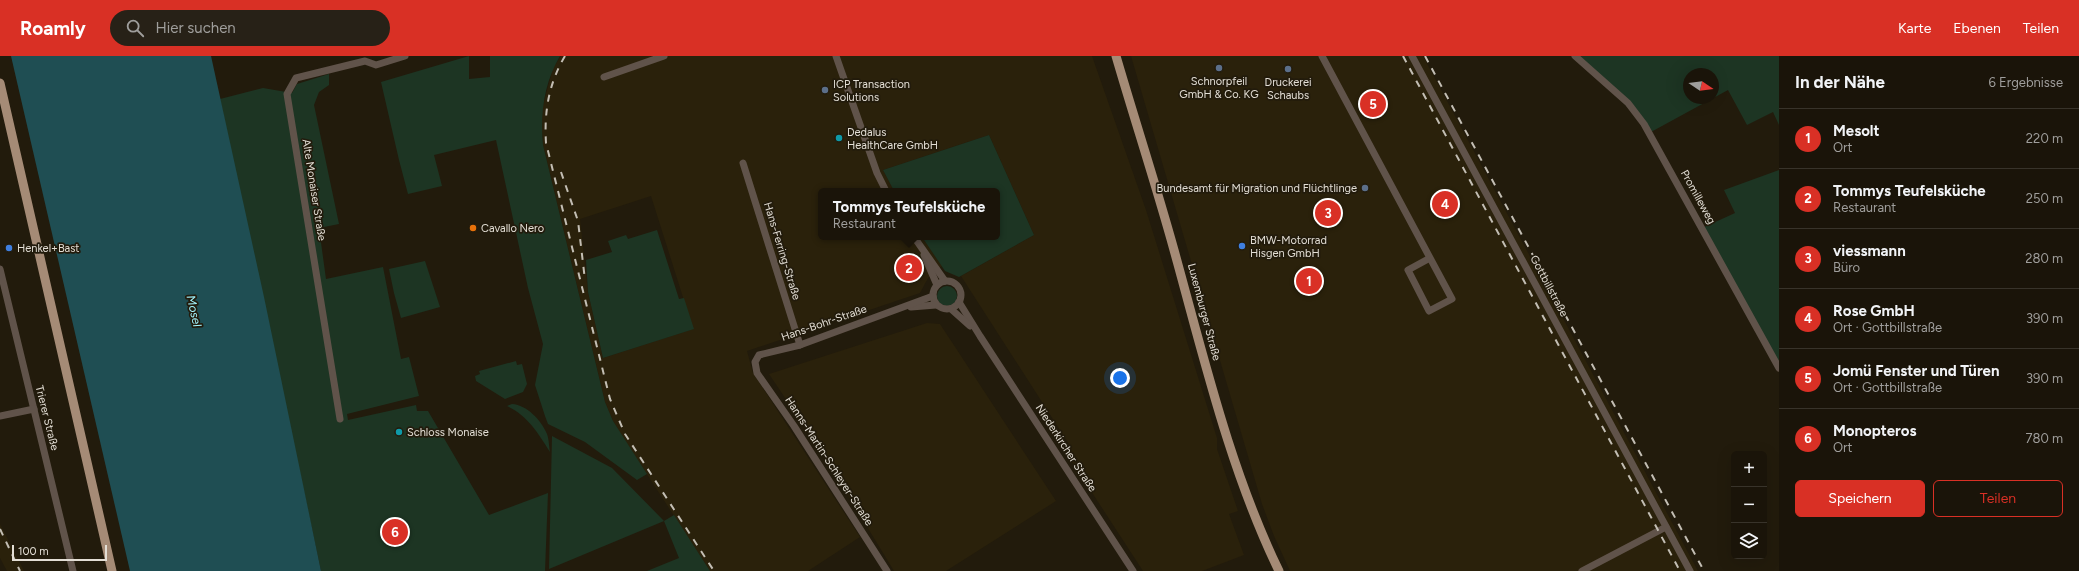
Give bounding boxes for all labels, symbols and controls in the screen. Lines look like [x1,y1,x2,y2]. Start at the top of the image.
search box [110,10,390,46]
text: Roamly [20,17,86,40]
icon: search [124,17,146,39]
text: Hier suchen [156,19,236,37]
text: Karte [1898,20,1931,37]
text: Ebenen [1953,20,2001,37]
text: Teilen [2023,20,2059,37]
marker: Schnorpfeil GmbH & Co. KG [1214,63,1224,73]
marker: Druckerei Schaubs [1283,64,1293,74]
north arrow [1683,68,1719,104]
text: In der Nähe [1795,72,1885,92]
place label: Schnorpfeil GmbH & Co. KG [1179,75,1259,101]
text: 6 Ergebnisse [1989,75,2063,90]
place label: Druckerei Schaubs [1265,76,1311,102]
place label: ICP Transaction Solutions [833,78,910,104]
marker: ICP Transaction Solutions [820,85,830,95]
pin: 5 [1360,89,1386,119]
text: Mesolt [1833,122,1880,140]
place label: Dedalus HealthCare GmbH [847,126,938,152]
text: 1 [1805,131,1811,146]
text: 220 m [2026,131,2063,146]
marker: Dedalus HealthCare GmbH [834,133,844,143]
street label: Alte Monaiser Straße [300,138,328,242]
text: Ort [1833,140,1852,155]
street label: Promilleweg [1678,168,1718,226]
place label: Bundesamt für Migration und Flüchtlinge [1157,182,1357,195]
text: Tommys Teufelsküche [1833,182,1986,200]
marker: Bundesamt für Migration und Flüchtlinge [1360,183,1370,193]
popup [818,188,1000,240]
pin: 4 [1432,189,1458,219]
text: 2 [1804,191,1812,206]
text: 250 m [2026,191,2063,206]
text: Tommys Teufelsküche [833,198,985,216]
pin: 3 [1315,198,1341,228]
text: Restaurant [1833,200,1896,215]
street label: Hans-Ferring-Straße [761,201,803,301]
text: Restaurant [833,216,896,231]
place label: Cavallo Nero [481,222,544,235]
marker: Cavallo Nero [468,223,478,233]
place label: BMW-Motorrad Hisgen GmbH [1250,234,1327,260]
marker: BMW-Motorrad Hisgen GmbH [1237,241,1247,251]
place label: Henkel+Bast [17,242,80,255]
text: viessmann [1833,242,1906,260]
marker: Henkel+Bast [4,243,14,253]
text: 3 [1804,251,1812,266]
text: 280 m [2025,251,2063,266]
pin: 2 [896,253,922,283]
street label: Gottbillstraße [1527,253,1571,319]
text: Büro [1833,260,1860,275]
street label: Luxemburger Straße [1185,262,1223,362]
pin: 1 [1296,266,1322,296]
water label: Mosel [184,294,204,328]
street label: Hans-Bohr-Straße [779,302,869,344]
text: Rose GmbH [1833,302,1915,320]
text: 4 [1804,311,1812,326]
text: 390 m [2026,311,2063,326]
text: Ort · Gottbillstraße [1833,320,1942,335]
text: Jomü Fenster und Türen [1833,362,1999,380]
your location [1110,368,1130,388]
text: 5 [1804,371,1812,386]
text: 390 m [2026,371,2063,386]
text: Ort · Gottbillstraße [1833,380,1942,395]
street label: Trierer Straße [33,384,61,452]
street label: Hanns-Martin-Schleyer-Straße [782,394,876,528]
street label: Niederkircher Straße [1033,402,1099,494]
text: Monopteros [1833,422,1916,440]
place label: Schloss Monaise [407,426,489,439]
marker: Schloss Monaise [394,427,404,437]
text: 6 [1804,431,1812,446]
text: 780 m [2025,431,2063,446]
text: Ort [1833,440,1852,455]
map controls [1731,451,1767,559]
button: + [1731,451,1767,487]
button: Speichern [1795,480,1925,517]
button: Teilen [1933,480,2063,517]
button: − [1731,487,1767,523]
pin: 6 [382,517,408,547]
button: layers [1731,523,1767,559]
scale bar [12,543,107,562]
text: 100 m [18,545,49,558]

